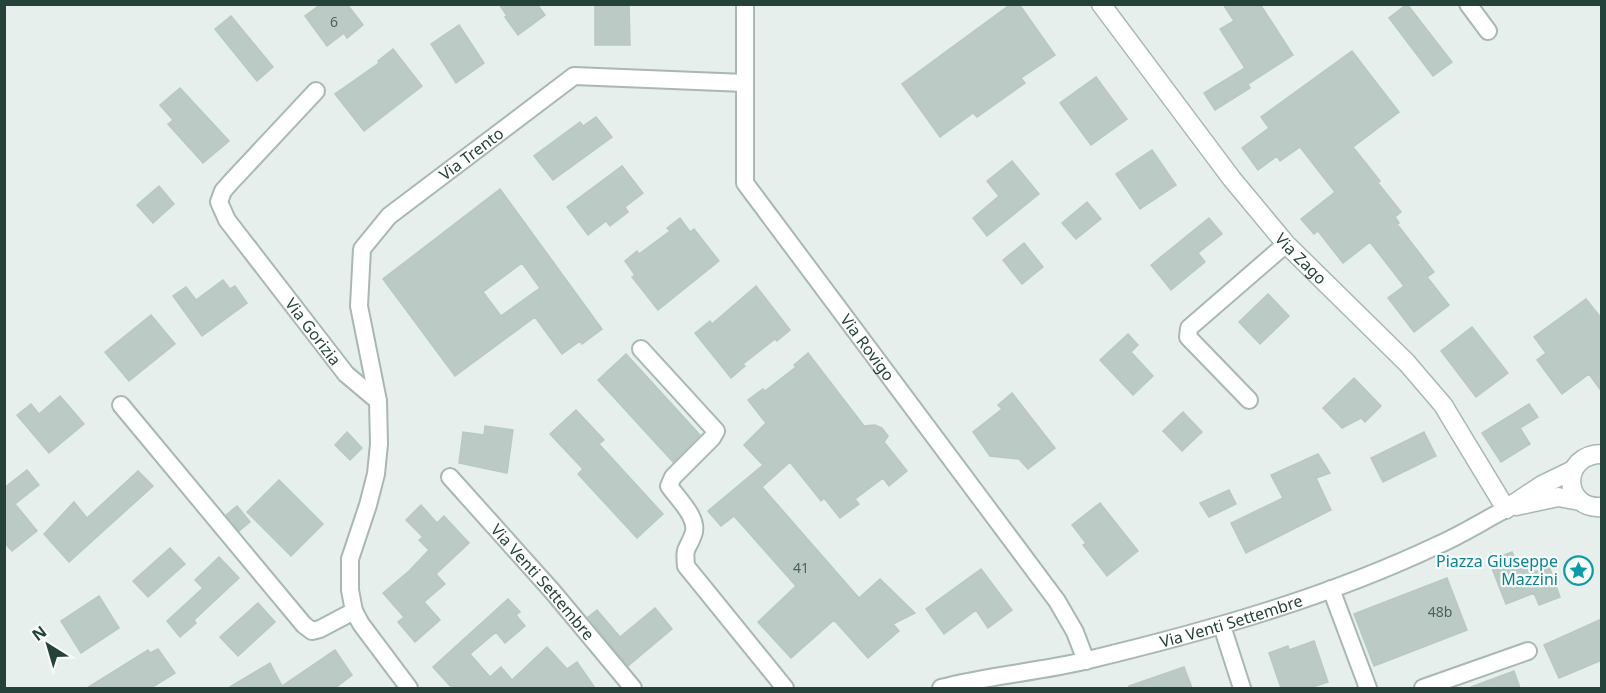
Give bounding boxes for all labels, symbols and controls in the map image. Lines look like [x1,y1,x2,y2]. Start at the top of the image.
house number: 6 [330,12,338,31]
street label: Via Trento [434,122,508,185]
street label: Via Zago [1270,228,1332,289]
street label: Via Gorizia [280,293,346,370]
street label: Via Rovigo [835,309,900,385]
street label: Via Venti Settembre [486,519,600,645]
place label: Piazza Giuseppe Mazzini [1436,550,1558,590]
place icon: Piazza Giuseppe Mazzini [1563,554,1595,586]
house number: 41 [793,558,809,577]
street label: Via Venti Settembre [1157,589,1305,653]
house number: 48b [1428,602,1452,621]
north arrow [18,615,78,675]
text: N [27,620,51,646]

